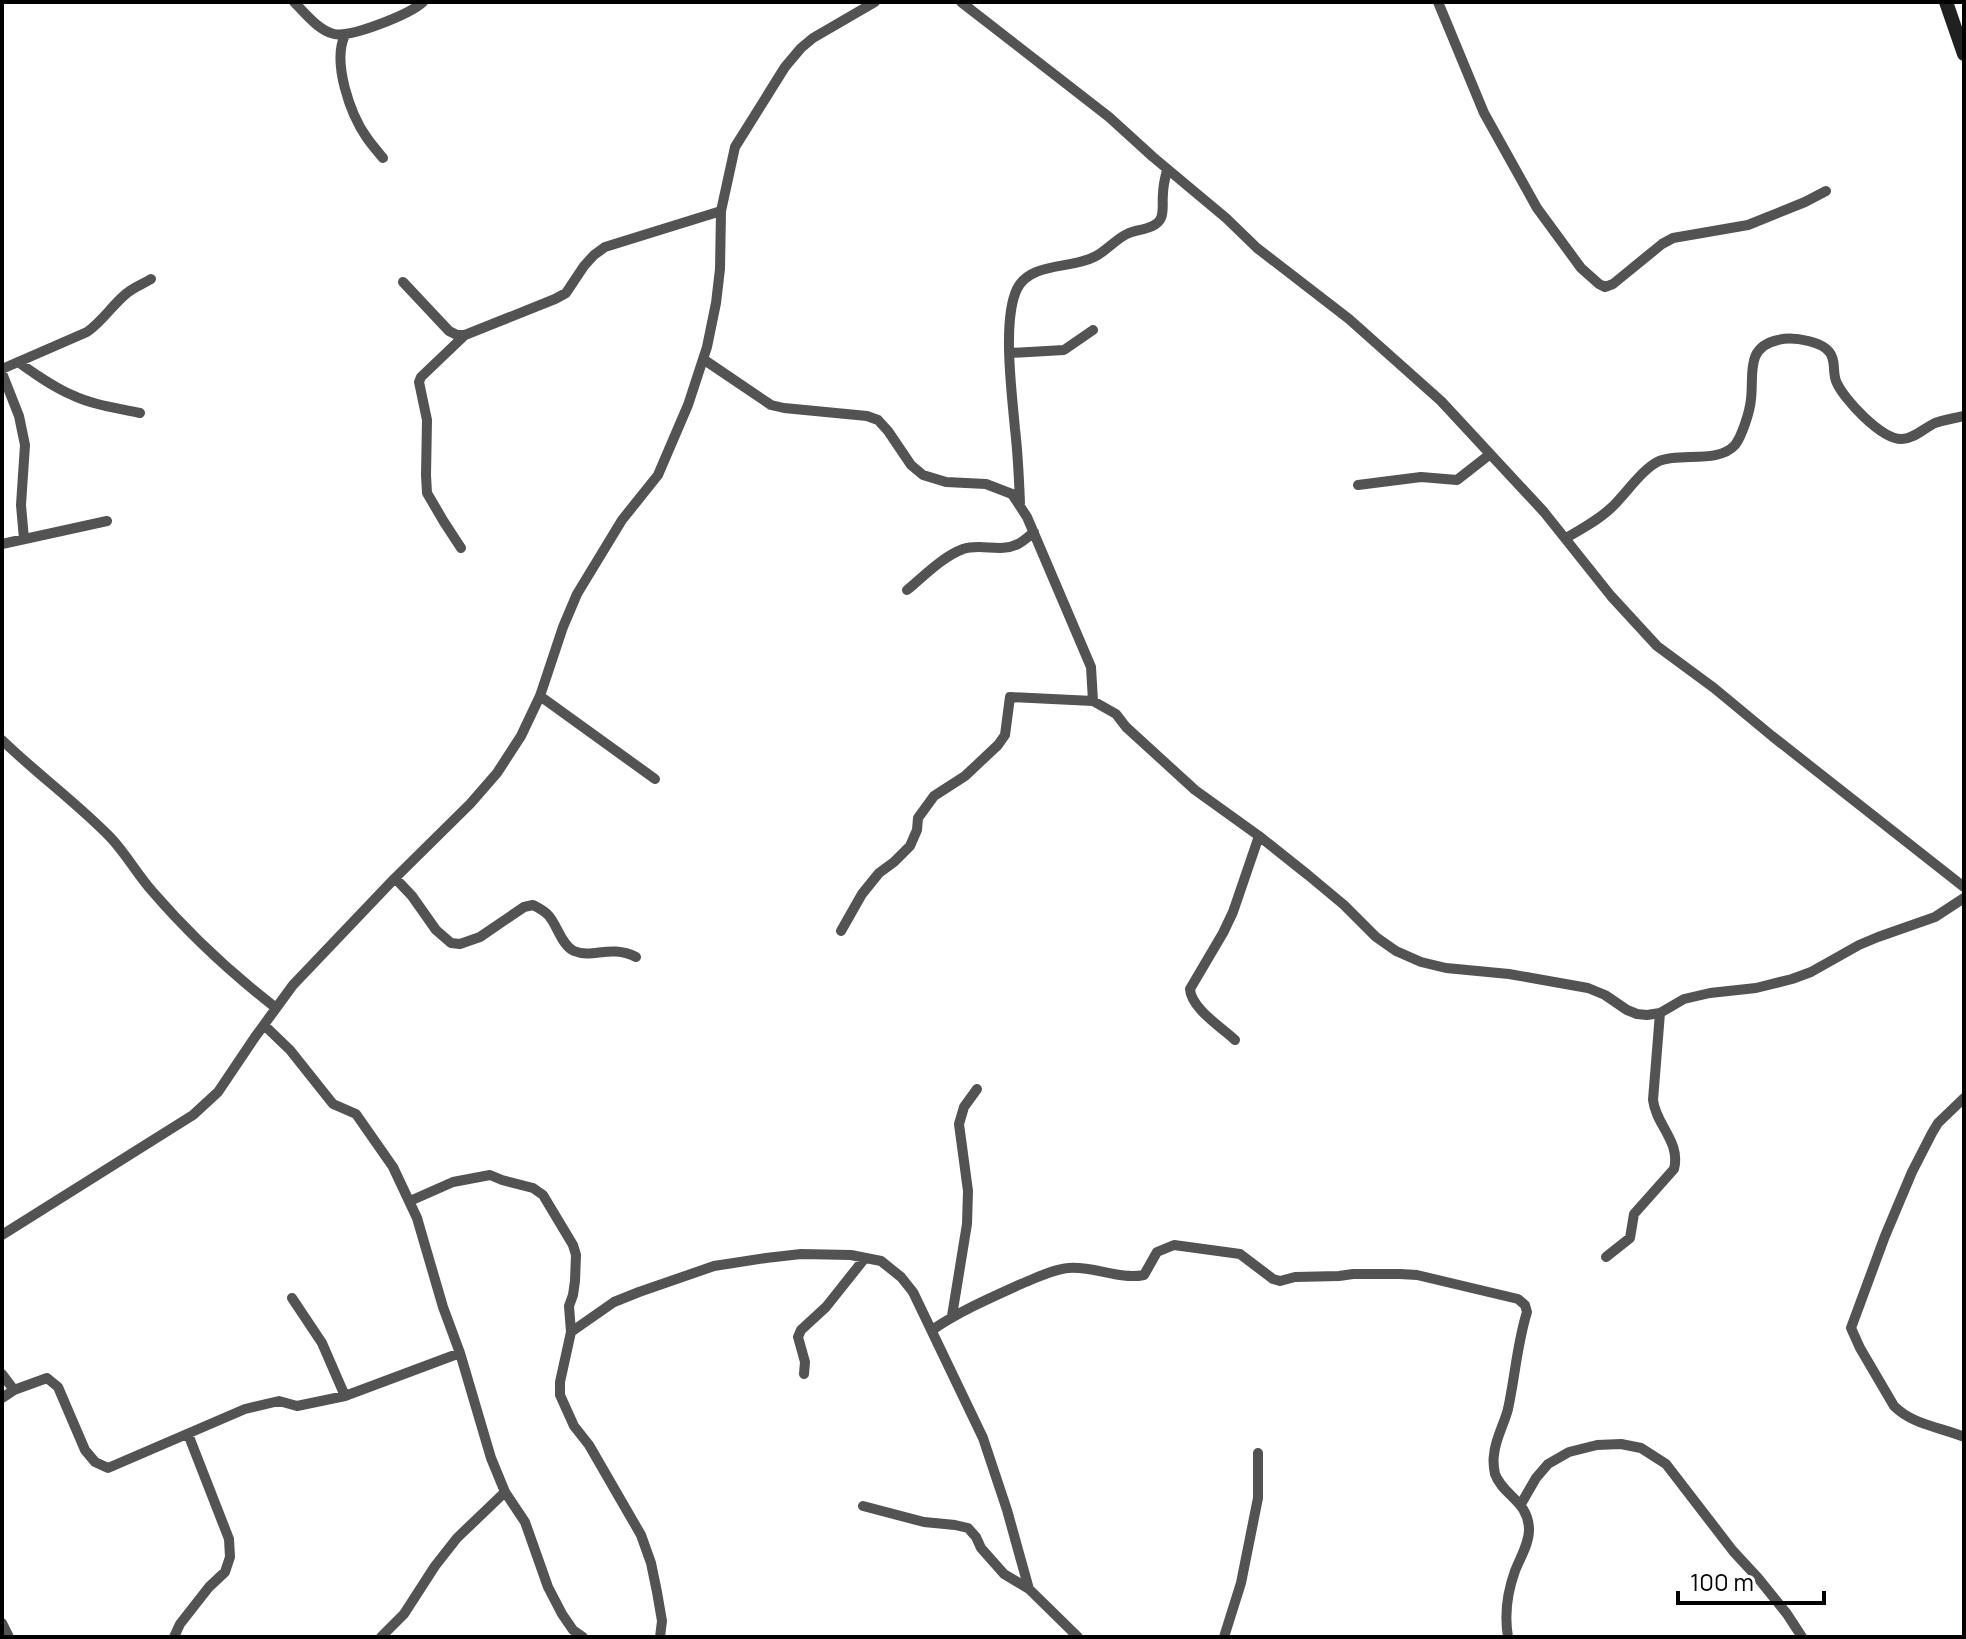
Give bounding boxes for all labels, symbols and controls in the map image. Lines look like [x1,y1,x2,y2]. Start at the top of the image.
scale bar [1678,1555,1824,1605]
text: 100 m [1690,1565,1754,1598]

